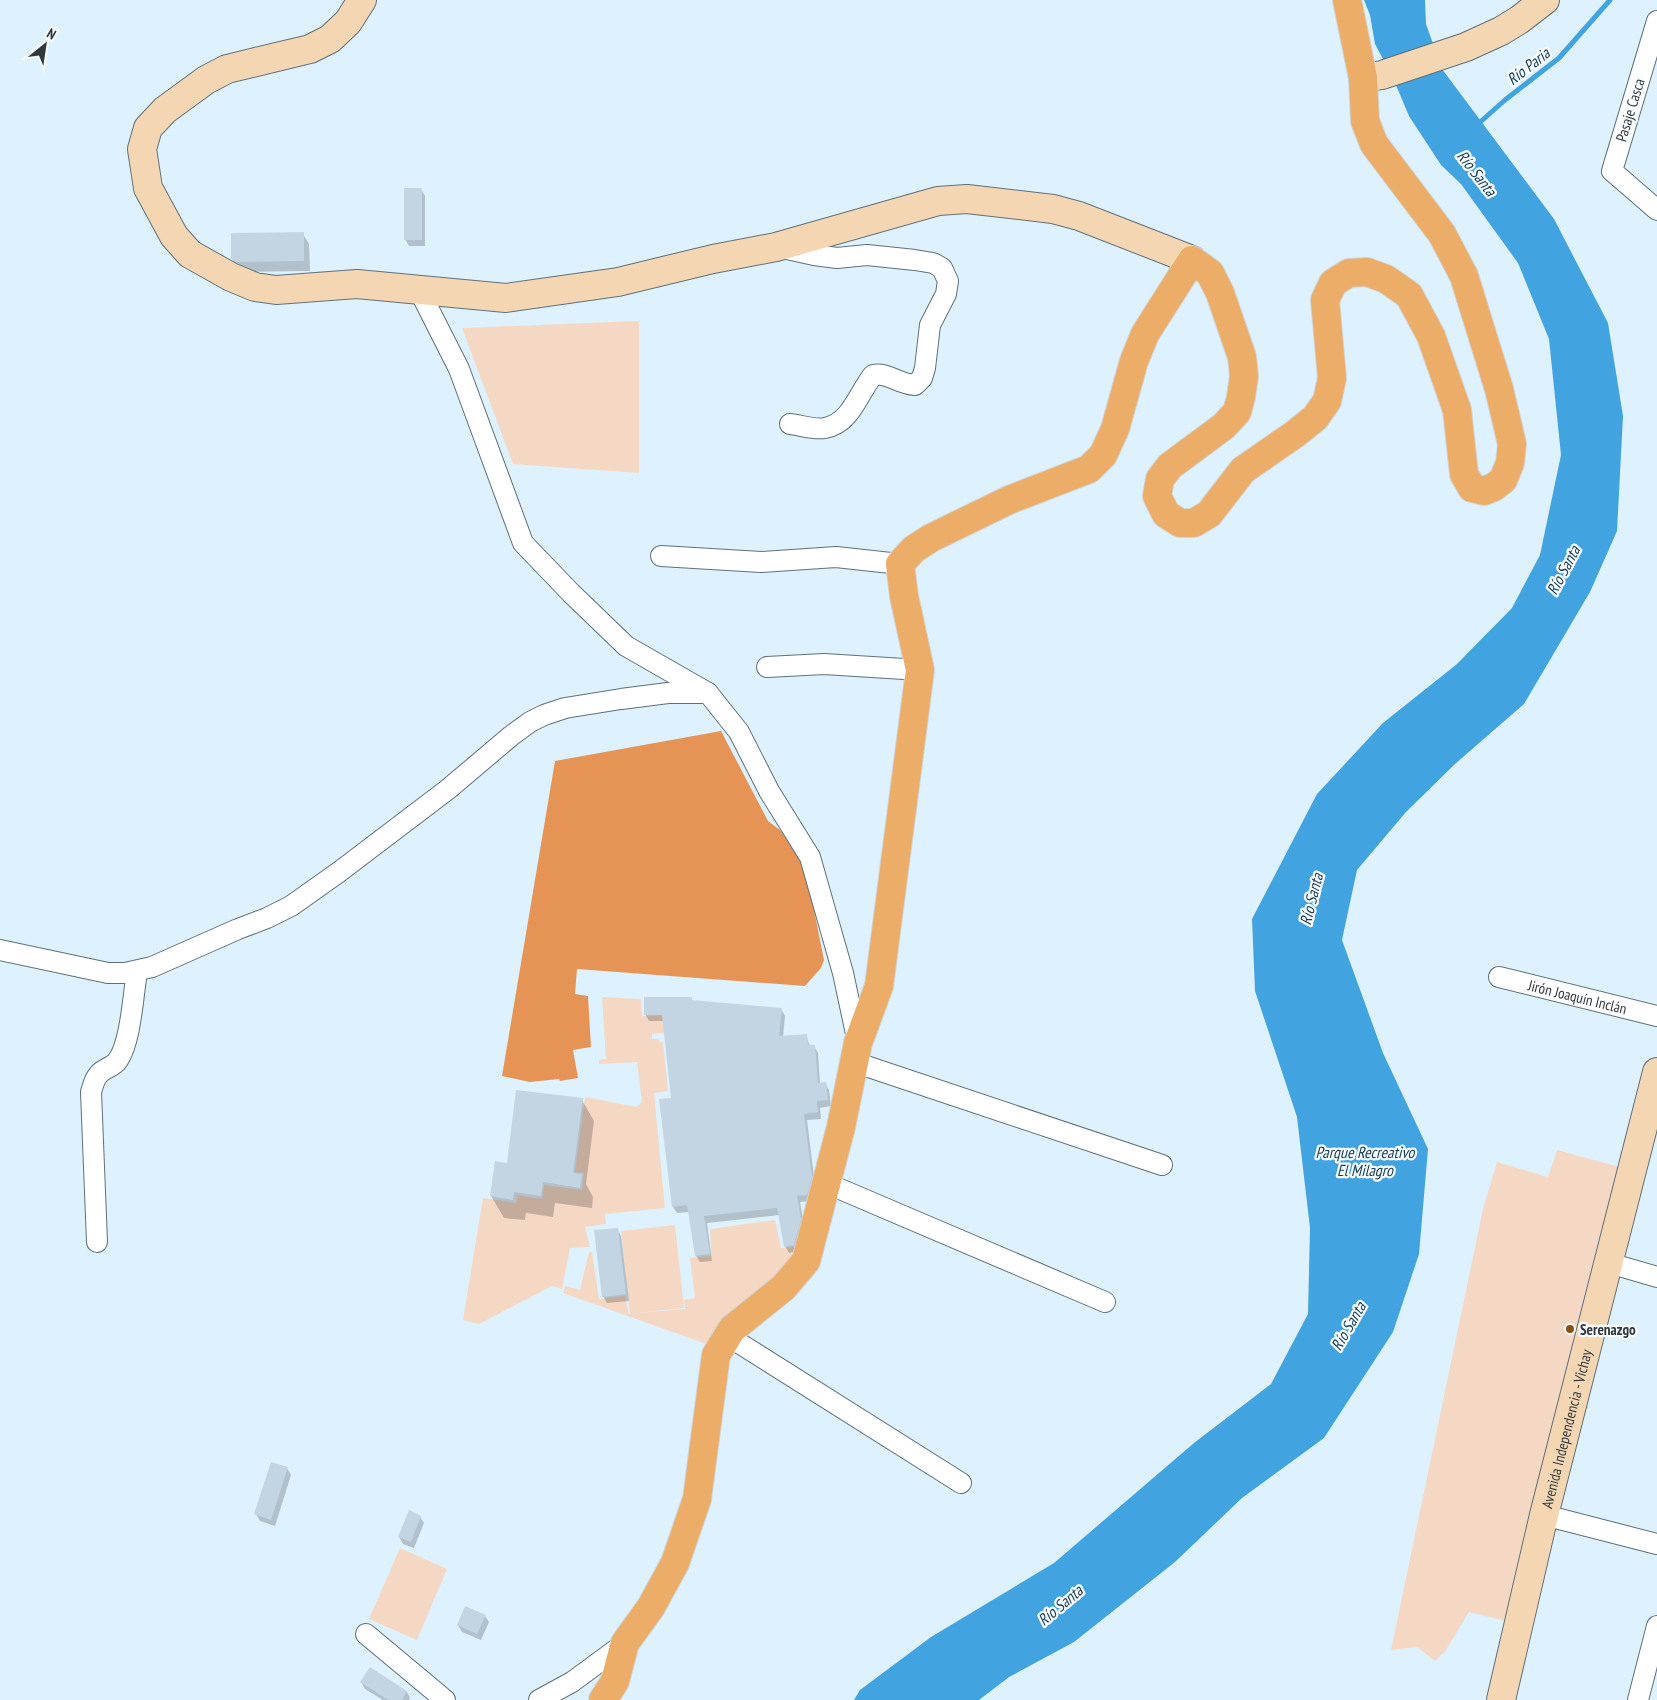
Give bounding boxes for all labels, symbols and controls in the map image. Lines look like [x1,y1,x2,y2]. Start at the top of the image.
north arrow [20,20,70,70]
text: N [44,24,59,43]
water label: Río Paria [1503,42,1555,89]
street label: Pasaje Casca [1611,76,1649,144]
water label: Río Santa [1453,146,1502,201]
water label: Río Santa [1542,541,1585,598]
water label: Río Santa [1295,870,1327,927]
street label: Jirón Joaquín Inclán [1525,975,1629,1018]
water label: Parque Recreativo El Milagro [1315,1142,1416,1180]
water label: Río Santa [1326,1297,1371,1354]
place label: Serenazgo [1580,1320,1636,1339]
marker: Serenazgo [1564,1323,1576,1335]
street label: Avenida Independencia - Vichay [1537,1347,1595,1510]
water label: Río Santa [1033,1579,1088,1630]

